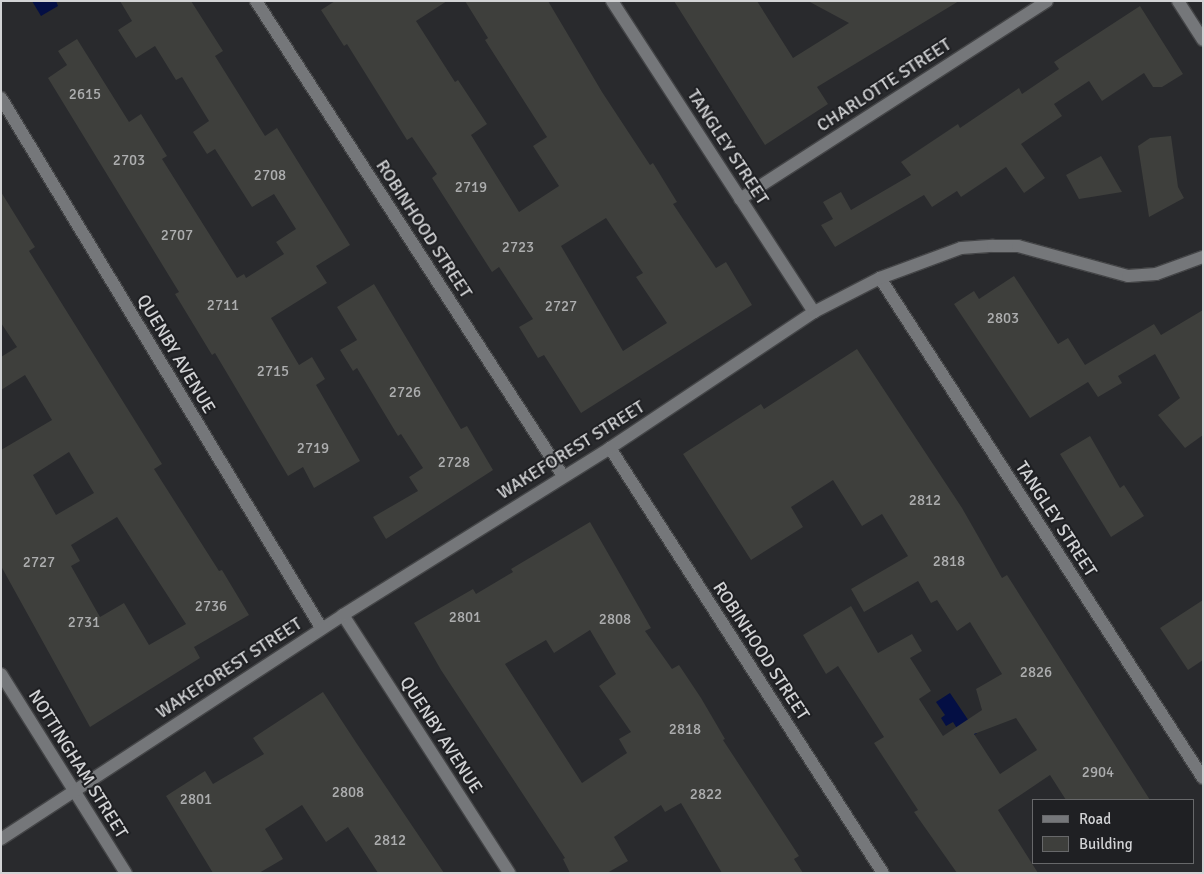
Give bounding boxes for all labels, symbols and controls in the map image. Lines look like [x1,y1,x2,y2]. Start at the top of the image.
street label: CHARLOTTE STREET [813,33,955,137]
street label: TANGLEY STREET [683,85,773,209]
house number: 2615 [69,86,101,104]
house number: 2703 [113,152,145,170]
street label: ROBINHOOD STREET [371,156,477,302]
house number: 2708 [254,167,286,185]
house number: 2719 [455,179,487,197]
house number: 2707 [161,227,193,245]
house number: 2723 [502,239,534,257]
street label: QUENBY AVENUE [132,291,220,417]
house number: 2711 [207,297,239,315]
house number: 2727 [545,298,577,316]
house number: 2803 [987,310,1019,328]
house number: 2715 [257,363,289,381]
house number: 2726 [389,384,421,402]
street label: WAKEFOREST STREET [493,396,649,504]
house number: 2719 [297,440,329,458]
house number: 2728 [438,454,470,472]
street label: TANGLEY STREET [1011,457,1101,581]
house number: 2812 [909,492,941,510]
house number: 2818 [933,553,965,571]
house number: 2727 [23,554,55,572]
street label: ROBINHOOD STREET [708,578,814,724]
house number: 2736 [195,598,227,616]
house number: 2801 [449,609,481,627]
house number: 2808 [599,611,631,629]
street label: WAKEFOREST STREET [152,613,306,723]
house number: 2731 [68,614,100,632]
house number: 2826 [1020,664,1052,682]
street label: QUENBY AVENUE [395,673,487,797]
street label: NOTTINGHAM STREET [24,686,132,842]
house number: 2818 [669,721,701,739]
house number: 2904 [1082,764,1114,782]
house number: 2808 [332,784,364,802]
house number: 2822 [690,786,722,804]
house number: 2801 [180,791,212,809]
legend [1032,799,1194,864]
text: Road [1079,810,1111,828]
house number: 2812 [374,832,406,850]
text: Building [1079,835,1133,853]

